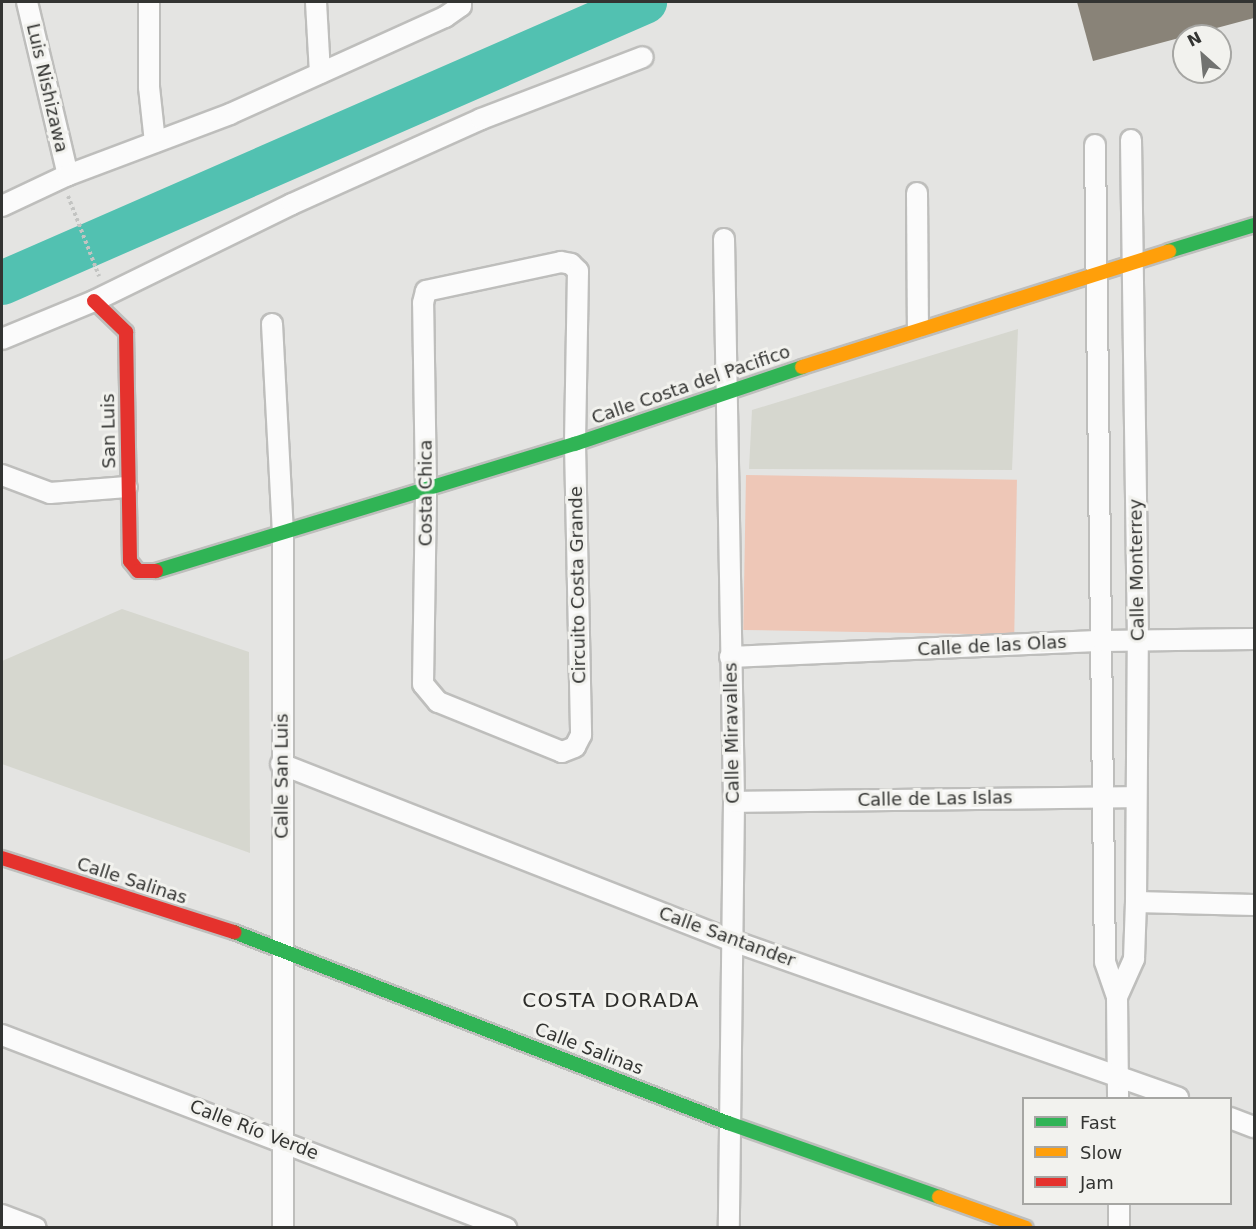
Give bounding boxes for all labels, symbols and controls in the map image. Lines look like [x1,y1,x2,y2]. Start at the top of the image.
street label: Luis Nishizawa [22,21,72,155]
north arrow [1172,24,1232,84]
text: N [1184,28,1205,51]
street label: Calle Costa del Pacifico [589,341,793,429]
street label: San Luis [98,393,120,469]
street label: Costa Chica [415,440,437,546]
street label: Circuito Costa Grande [565,486,591,684]
street label: Calle Monterrey [1125,499,1149,641]
street label: Calle de las Olas [917,631,1067,661]
street label: Calle Miravalles [720,662,744,804]
street label: Calle San Luis [271,713,293,839]
street label: Calle de Las Islas [857,787,1013,811]
street label: Calle Salinas [74,853,190,909]
street label: Calle Santander [656,902,798,972]
district label: COSTA DORADA [522,988,700,1012]
street label: Calle Salinas [532,1018,646,1080]
street label: Calle Río Verde [187,1096,321,1164]
legend [1022,1097,1232,1205]
text: Fast [1080,1112,1116,1133]
text: Slow [1080,1142,1122,1163]
text: Jam [1080,1172,1114,1193]

